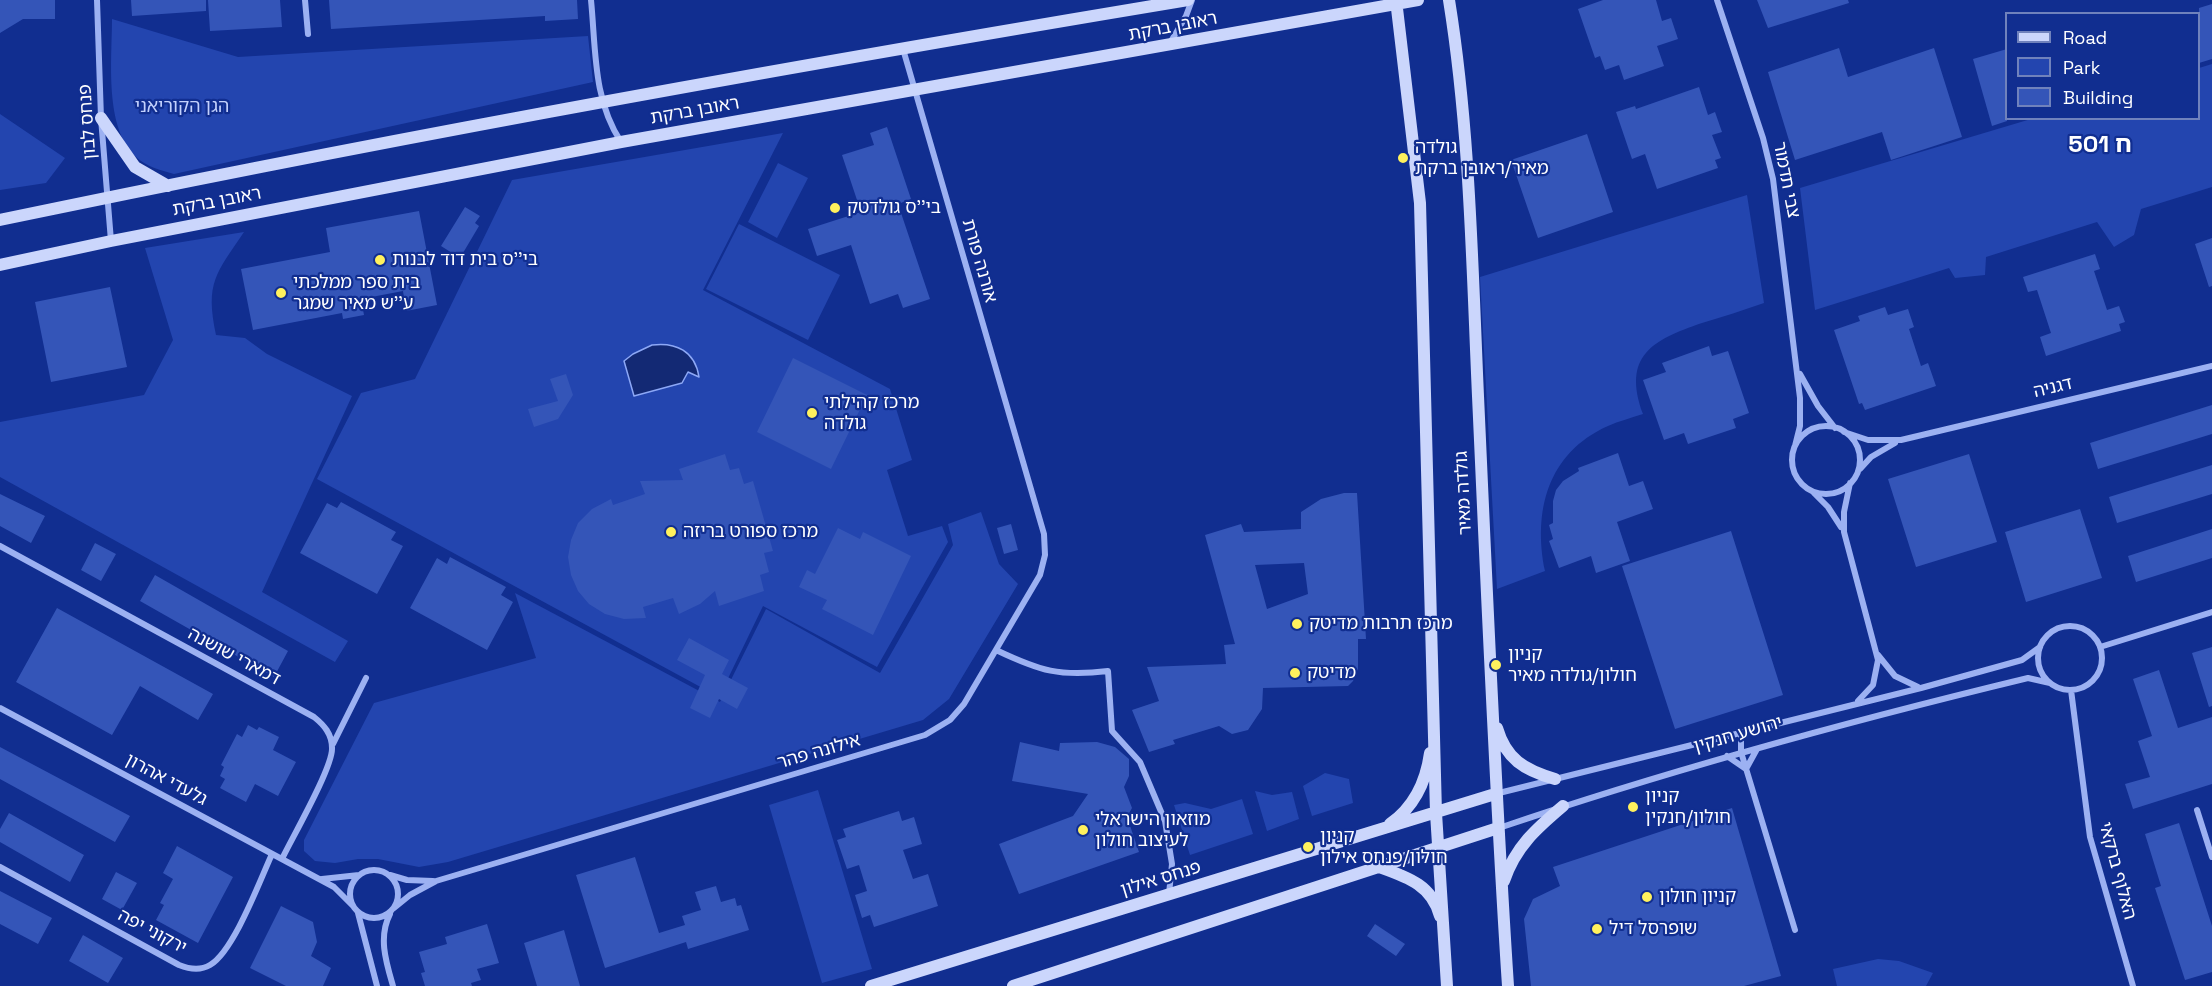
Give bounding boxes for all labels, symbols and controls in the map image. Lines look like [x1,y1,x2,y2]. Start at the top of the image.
street label: ראובן ברקת [1127,8,1219,46]
legend [2005,12,2200,120]
text: Road [2063,26,2107,49]
text: Park [2063,56,2100,79]
street label: פנחס לבון [75,83,101,161]
text: Building [2063,86,2133,109]
street label: ראובן ברקת [649,93,741,129]
park label: הגן הקוריאני [135,96,229,118]
district label: ח 501 [2068,131,2132,159]
place label: גולדה מאיר/ראובן ברקת [1415,137,1549,180]
street label: צבי תדמור [1768,140,1804,220]
marker: גולדה מאיר/ראובן ברקת [1396,151,1410,165]
street label: ראובן ברקת [171,183,263,221]
place label: בי''ס גולדטק [847,197,941,219]
marker: בי''ס גולדטק [828,201,842,215]
street label: אורנה פורת [957,217,1001,305]
place label: בי''ס בית דוד לבנות [392,249,538,271]
marker: בי''ס בית דוד לבנות [373,253,387,267]
place label: בית ספר ממלכתי ע’’ש מאיר שמגר [293,272,420,314]
marker: בית ספר ממלכתי ע’’ש מאיר שמגר [274,286,288,300]
street label: דגניה [2031,373,2075,403]
place label: מרכז קהילתי גולדה [824,392,919,434]
marker: מרכז קהילתי גולדה [805,406,819,420]
street label: גולדה מאיר [1451,450,1477,536]
place label: מרכז ספורט בריזה [683,521,818,543]
marker: מרכז ספורט בריזה [664,525,678,539]
place label: מרכז תרבות מדיטק [1309,613,1453,635]
marker: מרכז תרבות מדיטק [1290,617,1304,631]
street label: דמארי שושנה [184,624,284,690]
place label: קניון חולון/גולדה מאיר [1508,644,1637,686]
marker: קניון חולון/גולדה מאיר [1489,658,1503,672]
place label: מדיטק [1307,662,1356,684]
marker: מדיטק [1288,666,1302,680]
street label: יהושע חנקין [1691,712,1785,758]
street label: אילונה פהר [775,730,863,774]
street label: גלעדי אהרון [121,749,211,811]
place label: קניון חולון/חנקין [1645,786,1731,828]
marker: קניון חולון/חנקין [1626,800,1640,814]
place label: מוזאון הישראלי לעיצוב חולון [1095,809,1211,852]
street label: האלוף ברקאי [2094,820,2140,922]
marker: מוזאון הישראלי לעיצוב חולון [1076,823,1090,837]
place label: קניון חולון/פנחס אילון [1320,826,1448,868]
marker: קניון חולון/פנחס אילון [1301,840,1315,854]
street label: פנחס אילון [1118,857,1204,901]
place label: קניון חולון [1659,886,1736,908]
marker: קניון חולון [1640,890,1654,904]
street label: ירקוני יפה [114,905,190,959]
place label: שופרסל דיל [1609,918,1697,940]
marker: שופרסל דיל [1590,922,1604,936]

